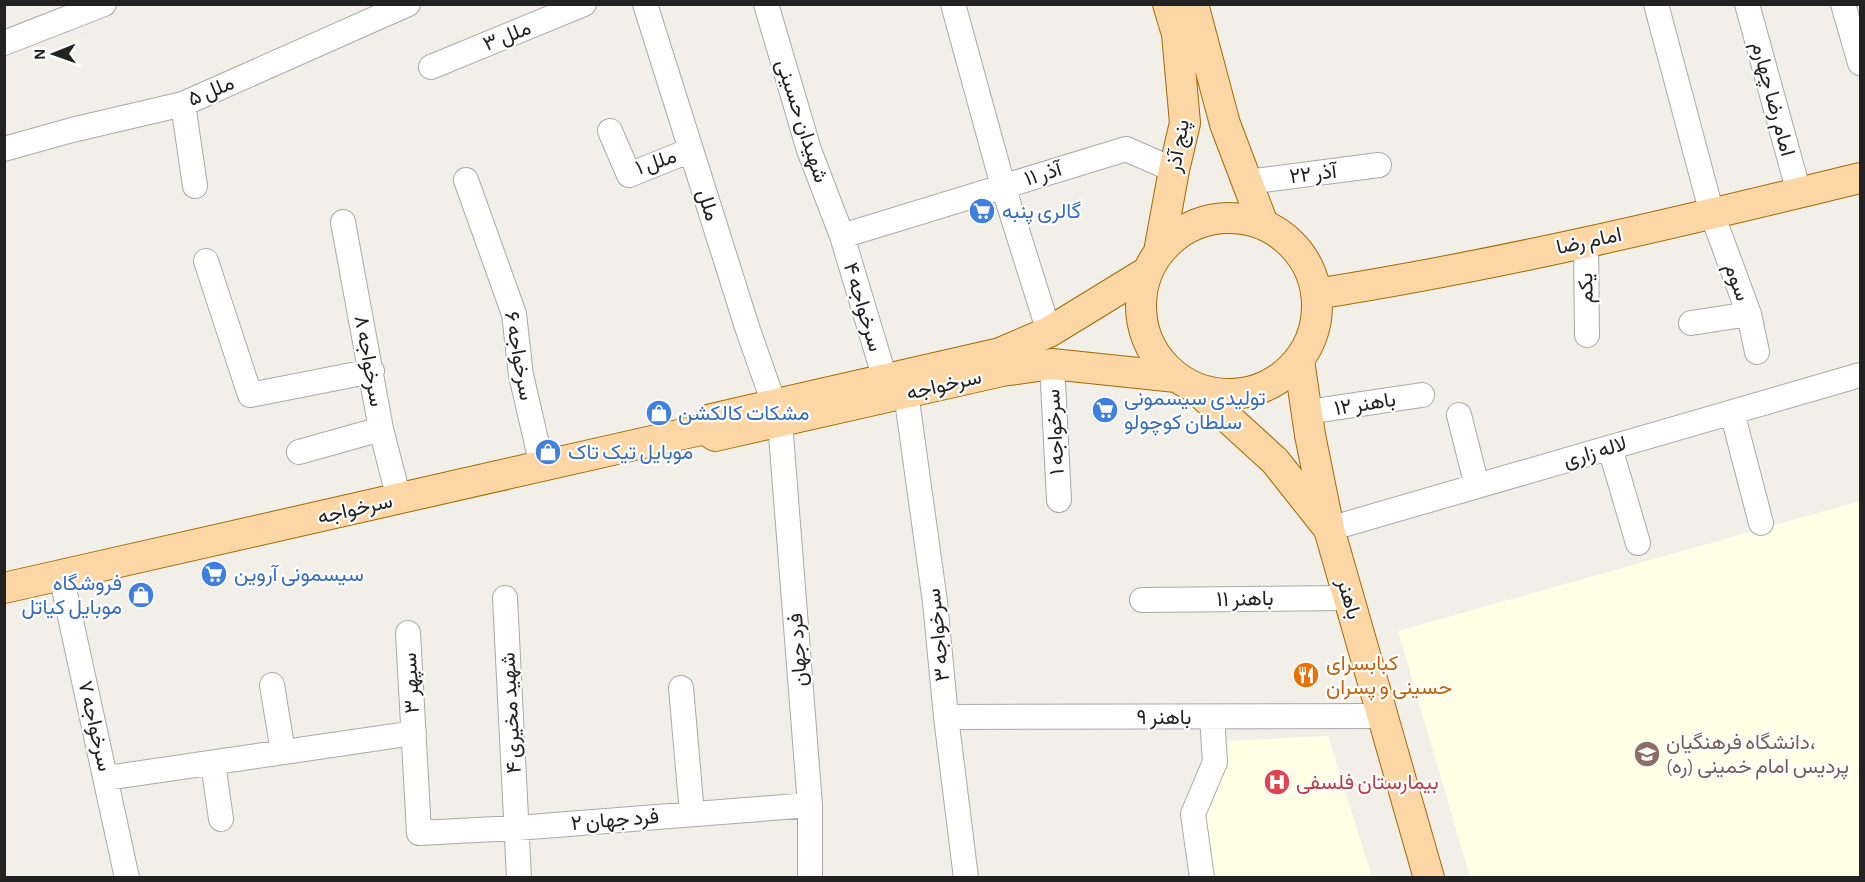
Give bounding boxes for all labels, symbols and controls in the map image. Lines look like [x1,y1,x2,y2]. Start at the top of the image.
street label: ملل ۳ [480,17,534,56]
north arrow [24,24,84,84]
street label: امام رضا چهارم [1745,39,1798,159]
text: N [32,49,48,60]
street label: شهیدان حسینی [770,57,832,186]
street label: ملل ۵ [185,72,237,111]
street label: پنج آذر [1163,118,1196,176]
street label: ملل ۱ [633,145,679,180]
street label: آذر ۱۱ [1022,158,1067,191]
street label: ۲۲ آذر [1288,160,1340,189]
street label: ملل [692,187,723,224]
supermarket icon: گالری پنبه [967,196,997,226]
place label: گالری پنبه [1002,201,1081,225]
street label: امام رضا [1554,224,1624,261]
street label: سرخواجه ۴ [838,260,886,355]
street label: سوم [1718,260,1753,305]
street label: یکم [1575,272,1600,303]
street label: سرخواجه ۶ [499,310,537,402]
street label: ۸ سرخواجه [349,314,387,409]
street label: سرخواجه [904,366,984,406]
place label: تولیدی سیسمونی سلطان کوچولو [1124,388,1266,436]
street label: سرخواجه ۱ [1042,389,1070,475]
street label: ۱۲ باهنر [1333,389,1398,421]
supermarket icon: تولیدی سیسمونی سلطان کوچولو [1090,395,1120,425]
shop icon: مشکات کالکشن [644,398,674,428]
place label: مشکات کالکشن [678,403,809,425]
street label: لاله زاری [1561,433,1630,473]
shop icon: موبایل تیک تاک [533,437,563,467]
place label: موبایل تیک تاک [568,442,693,465]
street label: سرخواجه [315,490,395,530]
supermarket icon: سیسمونی آروین [199,559,229,589]
place label: سیسمونی آروین [234,564,364,587]
place label: فروشگاه موبایل کیاتل [22,573,122,620]
street label: باهنر [1331,575,1365,622]
shop icon: فروشگاه موبایل کیاتل [126,580,156,610]
street label: سرخواجه ۳ [923,587,955,683]
street label: باهنر ۱۱ [1216,588,1274,612]
street label: فرد جهان [785,612,813,688]
street label: ۳ سپهر [399,652,426,714]
street label: ۴ شهید مخیری [497,652,527,774]
place label: کبابسرای حسینی و پسران [1326,653,1452,701]
restaurant icon: کبابسرای حسینی و پسران [1291,660,1321,690]
street label: سرخواجه ۷ [72,679,116,774]
street label: ۹ باهنر [1136,707,1192,730]
place label: دانشگاه فرهنگیان، پردیس امام خمینی (ره) [1666,732,1849,780]
school or university icon: دانشگاه فرهنگیان، پردیس امام خمینی (ره) [1632,739,1662,769]
hospital icon: بیمارستان فلسفی [1262,767,1292,797]
place label: بیمارستان فلسفی [1296,772,1439,795]
street label: ۲ فرد جهان [570,806,660,836]

